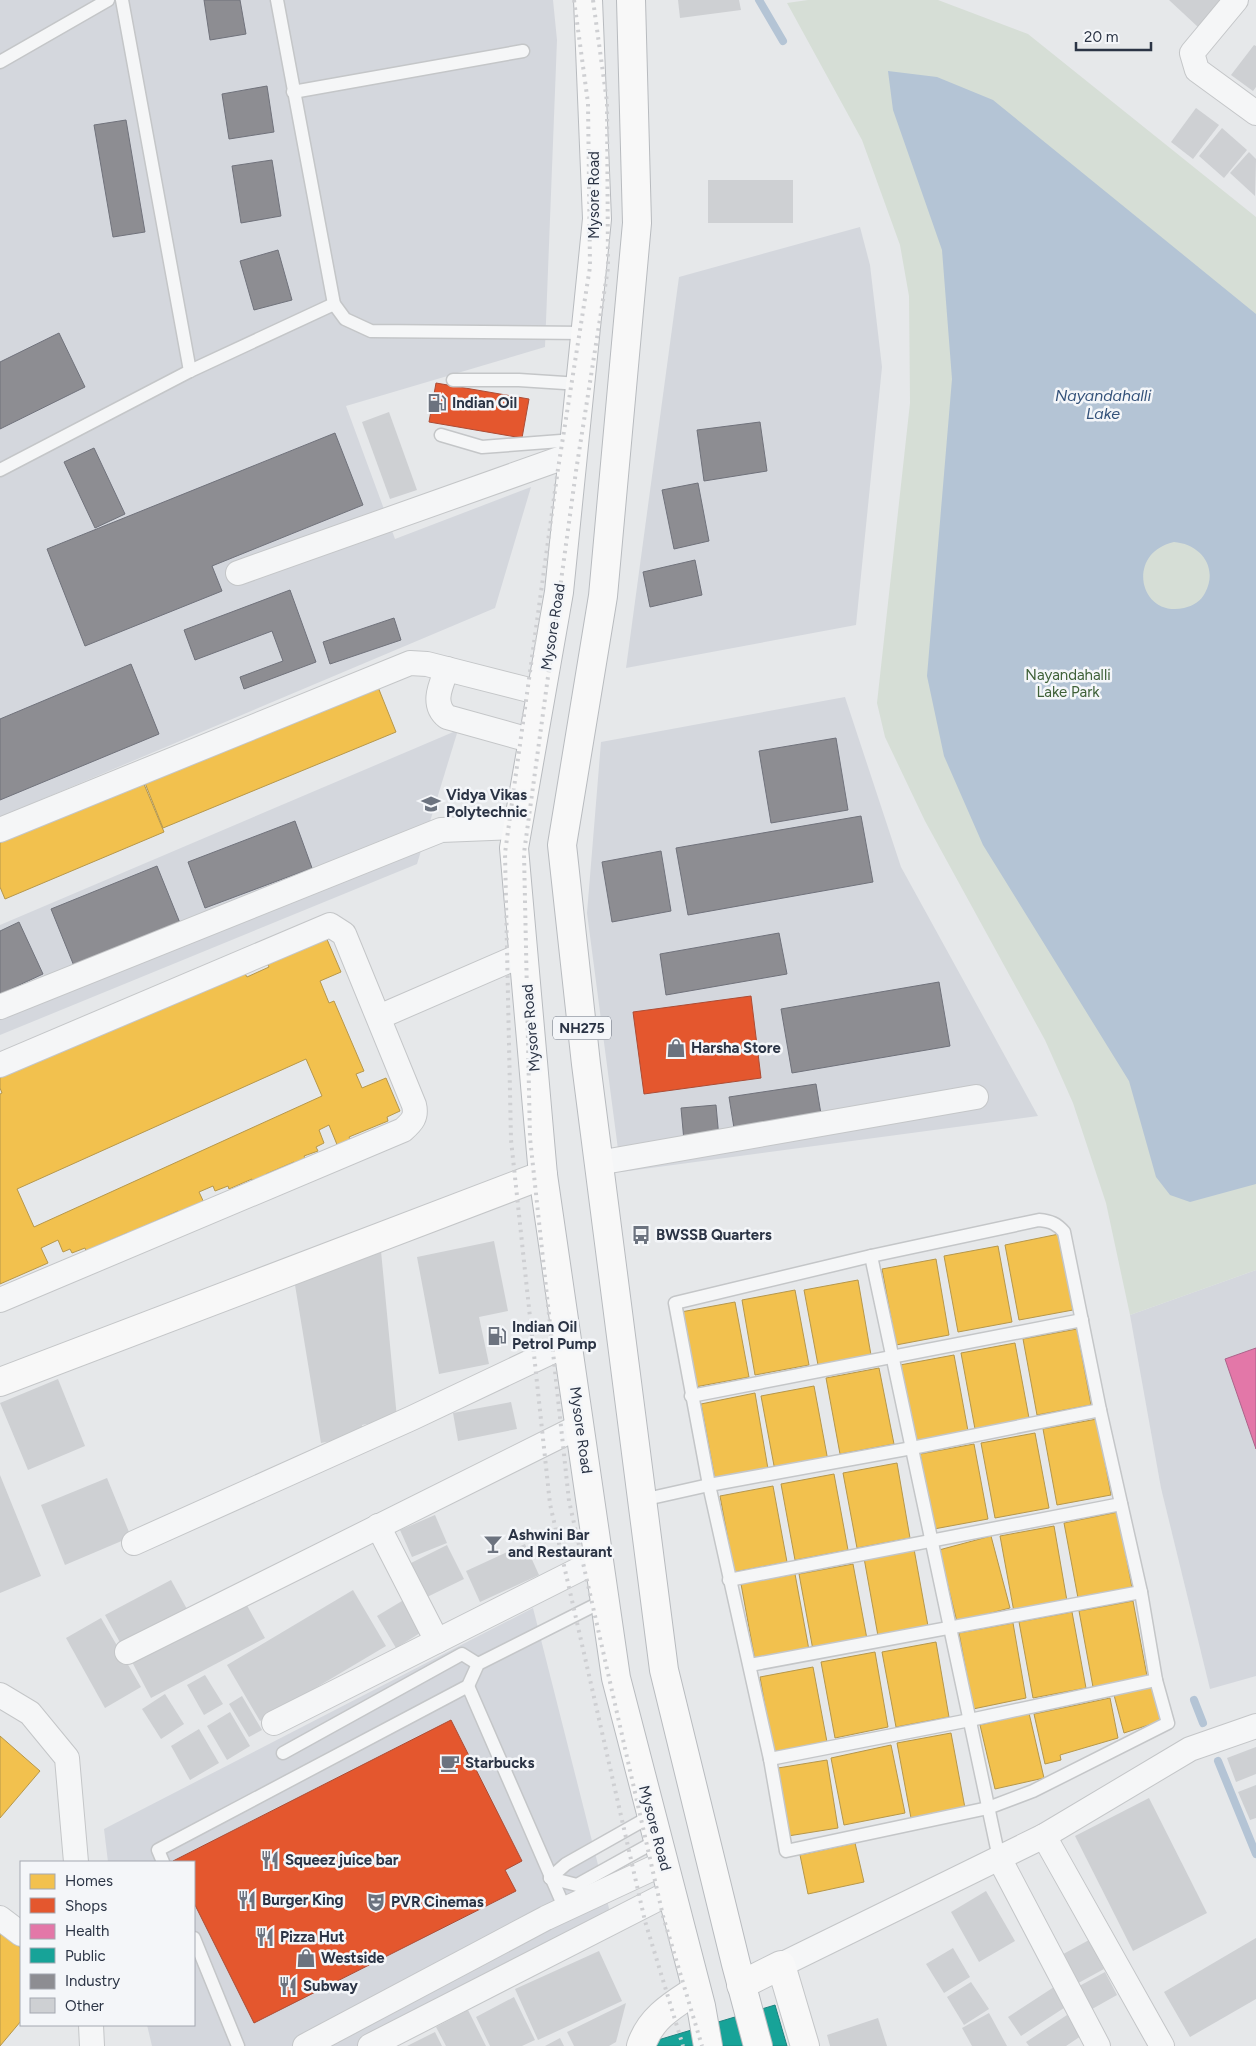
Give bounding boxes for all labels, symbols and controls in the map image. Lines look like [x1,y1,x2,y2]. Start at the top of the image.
scale bar [1076,20,1151,52]
text: 20 m [1084,28,1118,46]
street label: Mysore Road [585,151,603,239]
water label: Nayandahalli Lake [1055,386,1151,423]
fuel station icon: Indian Oil [426,392,448,414]
place label: Indian Oil [452,394,517,412]
street label: Mysore Road [537,582,569,672]
park label: Nayandahalli Lake Park [1025,666,1111,701]
place label: Vidya Vikas Polytechnic [446,786,528,821]
school or university icon: Vidya Vikas Polytechnic [420,793,442,815]
street label: Mysore Road [518,983,544,1073]
road number: NH275 [553,1016,611,1040]
shop icon: Harsha Store [665,1037,687,1059]
place label: Harsha Store [691,1039,781,1057]
bus stop icon: BWSSB Quarters [630,1224,652,1246]
place label: BWSSB Quarters [656,1226,772,1244]
place label: Indian Oil Petrol Pump [512,1318,597,1353]
fuel station icon: Indian Oil Petrol Pump [486,1325,508,1347]
street label: Mysore Road [566,1385,596,1475]
place label: Ashwini Bar and Restaurant [508,1526,613,1561]
bar icon: Ashwini Bar and Restaurant [482,1533,504,1555]
cafe icon: Starbucks [439,1752,461,1774]
place label: Starbucks [465,1754,534,1772]
street label: Mysore Road [635,1783,675,1873]
restaurant icon: Squeez juice bar [259,1849,281,1871]
place label: Squeez juice bar [285,1851,399,1869]
legend [20,1861,195,2026]
text: Homes [65,1872,113,1890]
restaurant icon: Burger King [236,1889,258,1911]
place label: Burger King [262,1891,343,1909]
theatre icon: PVR Cinemas [365,1891,387,1913]
place label: PVR Cinemas [391,1893,484,1911]
text: Shops [65,1897,107,1915]
text: Health [65,1922,109,1940]
restaurant icon: Pizza Hut [254,1926,276,1948]
place label: Pizza Hut [280,1928,345,1946]
text: Public [65,1947,106,1965]
shop icon: Westside [295,1947,317,1969]
place label: Westside [321,1949,385,1967]
text: Industry [65,1972,120,1990]
restaurant icon: Subway [277,1975,299,1997]
place label: Subway [303,1977,358,1995]
text: Other [65,1997,104,2015]

